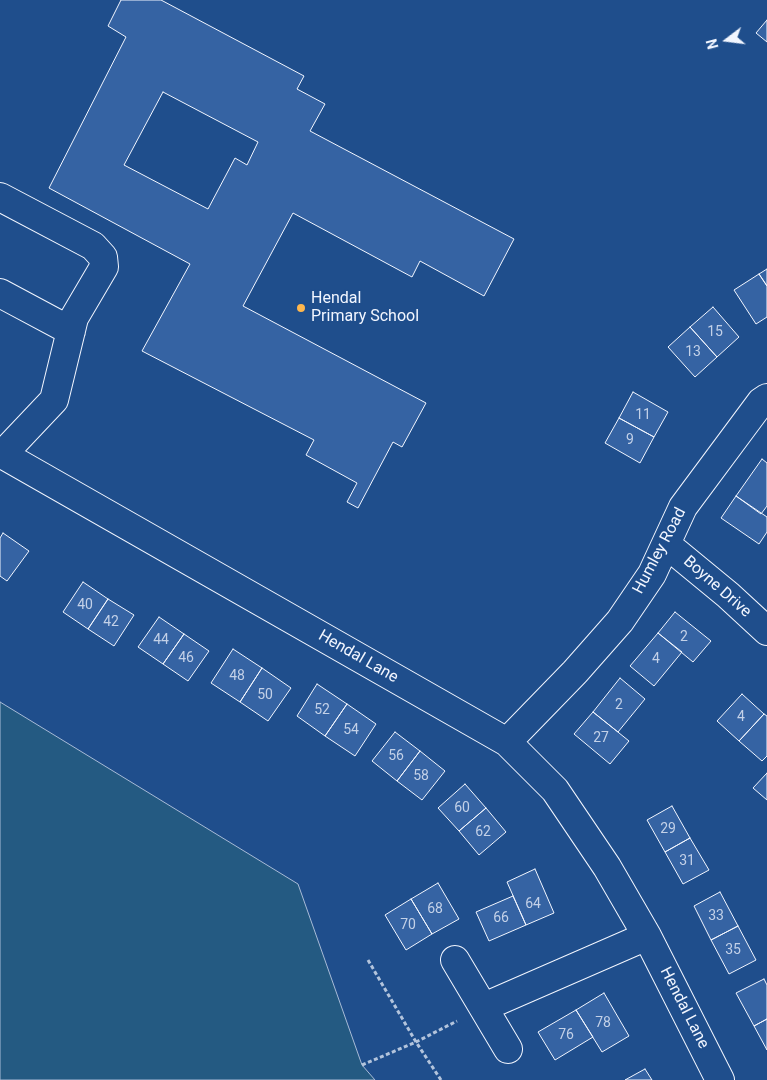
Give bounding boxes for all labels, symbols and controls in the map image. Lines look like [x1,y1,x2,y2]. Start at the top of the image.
north arrow [702,15,752,65]
text: N [704,37,722,51]
place label: Hendal Primary School [311,289,419,327]
marker: Hendal Primary School [295,302,307,314]
house number: 15 [707,324,723,340]
house number: 13 [685,344,701,360]
house number: 11 [635,407,651,423]
house number: 9 [626,432,634,448]
street label: Humley Road [629,505,691,597]
street label: Boyne Drive [679,552,755,622]
house number: 40 [77,597,93,613]
house number: 42 [103,614,119,630]
street label: Hendal Lane [315,626,401,688]
house number: 2 [680,629,688,645]
house number: 44 [153,632,169,648]
house number: 46 [178,650,194,666]
house number: 4 [652,651,660,667]
house number: 48 [229,668,245,684]
house number: 50 [257,687,273,703]
house number: 2 [615,697,623,713]
house number: 52 [314,702,330,718]
house number: 4 [737,709,745,725]
house number: 54 [343,722,359,738]
house number: 27 [593,730,609,746]
house number: 56 [388,748,404,764]
house number: 58 [413,768,429,784]
house number: 60 [454,800,470,816]
house number: 29 [660,821,676,837]
house number: 62 [475,824,491,840]
house number: 31 [679,853,695,869]
house number: 64 [525,896,541,912]
house number: 68 [427,901,443,917]
house number: 33 [708,908,724,924]
house number: 66 [493,910,509,926]
house number: 70 [400,917,416,933]
house number: 35 [725,942,741,958]
street label: Hendal Lane [655,964,713,1052]
house number: 78 [595,1015,611,1031]
house number: 76 [558,1027,574,1043]

